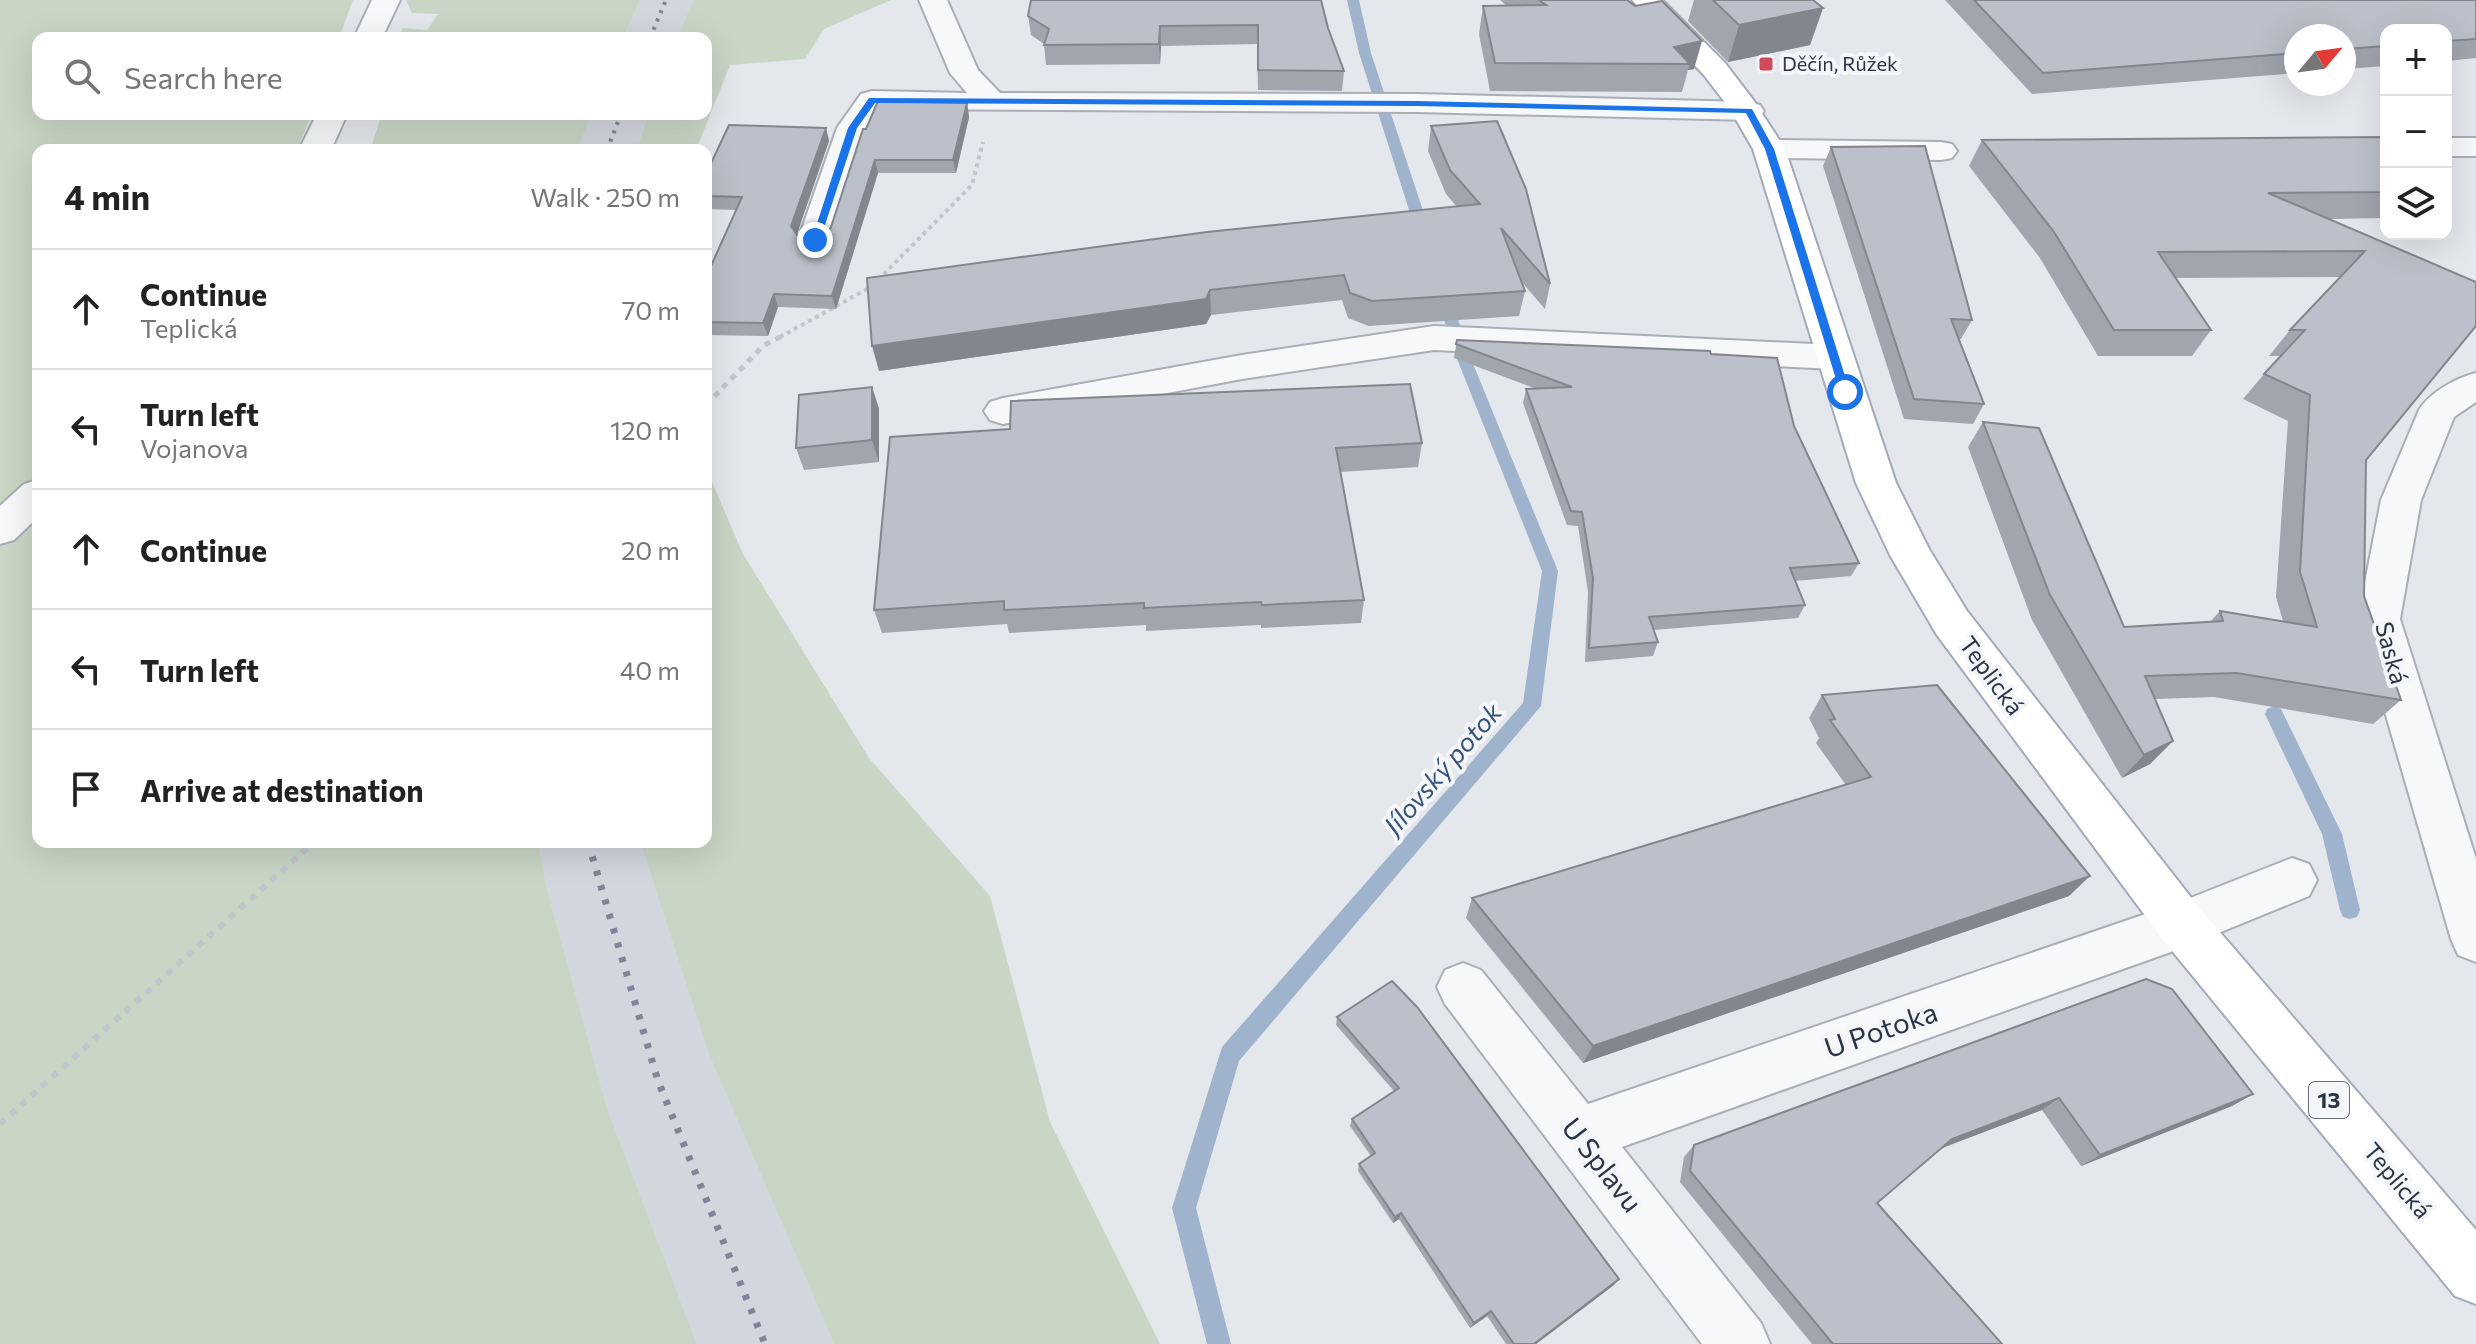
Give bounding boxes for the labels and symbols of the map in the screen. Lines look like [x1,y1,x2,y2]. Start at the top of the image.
north arrow [2284,24,2356,96]
place label: Děčín, Růžek [1782,51,1898,75]
marker: Děčín, Růžek [1757,55,1775,73]
route end [797,222,833,258]
route start [1827,374,1863,410]
street label: Saská [2370,618,2415,687]
street label: Teplická [1954,630,2030,720]
water label: Jílovský potok [1375,695,1508,841]
street label: U Potoka [1820,994,1942,1064]
road number: 13 [2309,1082,2349,1118]
street label: U Splavu [1555,1110,1650,1218]
street label: Teplická [2358,1136,2438,1224]

